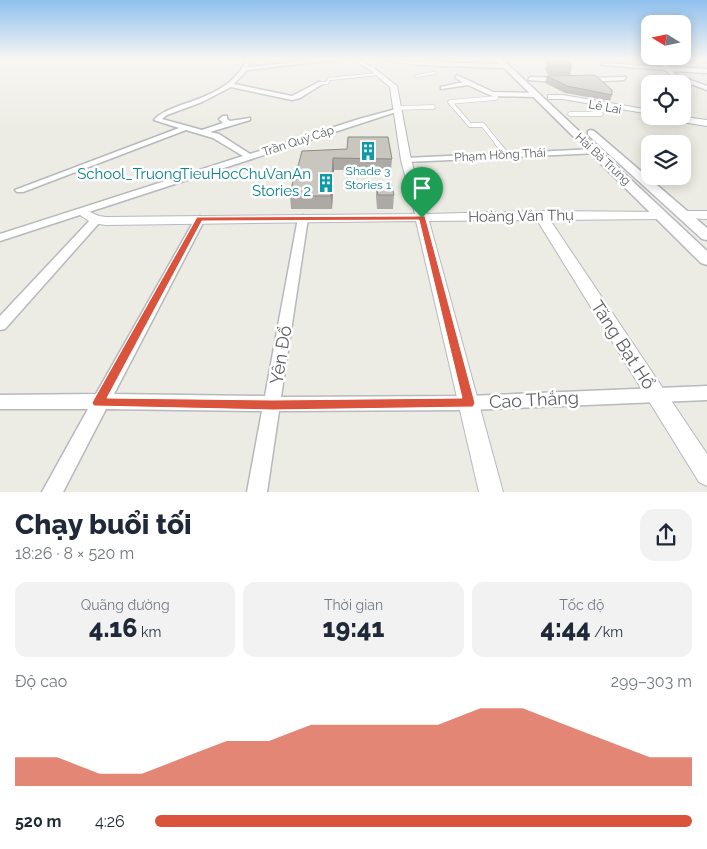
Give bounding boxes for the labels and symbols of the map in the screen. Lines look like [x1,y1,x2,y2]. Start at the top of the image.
north arrow [641,15,691,65]
street label: Lê Lai [587,97,623,117]
street label: Trần Quý Cáp [260,123,336,159]
street label: Hai Bà Trưng [573,130,633,188]
building icon: Shade 3 Stories 1 [357,140,379,162]
street label: Phạm Hồng Thái [454,146,546,164]
place label: Shade 3 Stories 1 [345,164,391,192]
place label: School_TruongTieuHocChuVanAn Stories 2 [77,165,311,200]
pin [401,167,443,218]
building icon: School_TruongTieuHocChuVanAn Stories 2 [315,172,337,194]
street label: Hoàng Văn Thụ [468,206,574,226]
street label: Tăng Bạt Hổ [587,296,660,393]
street label: Yên Đổ [265,324,296,386]
street label: Cao Thắng [489,387,579,412]

